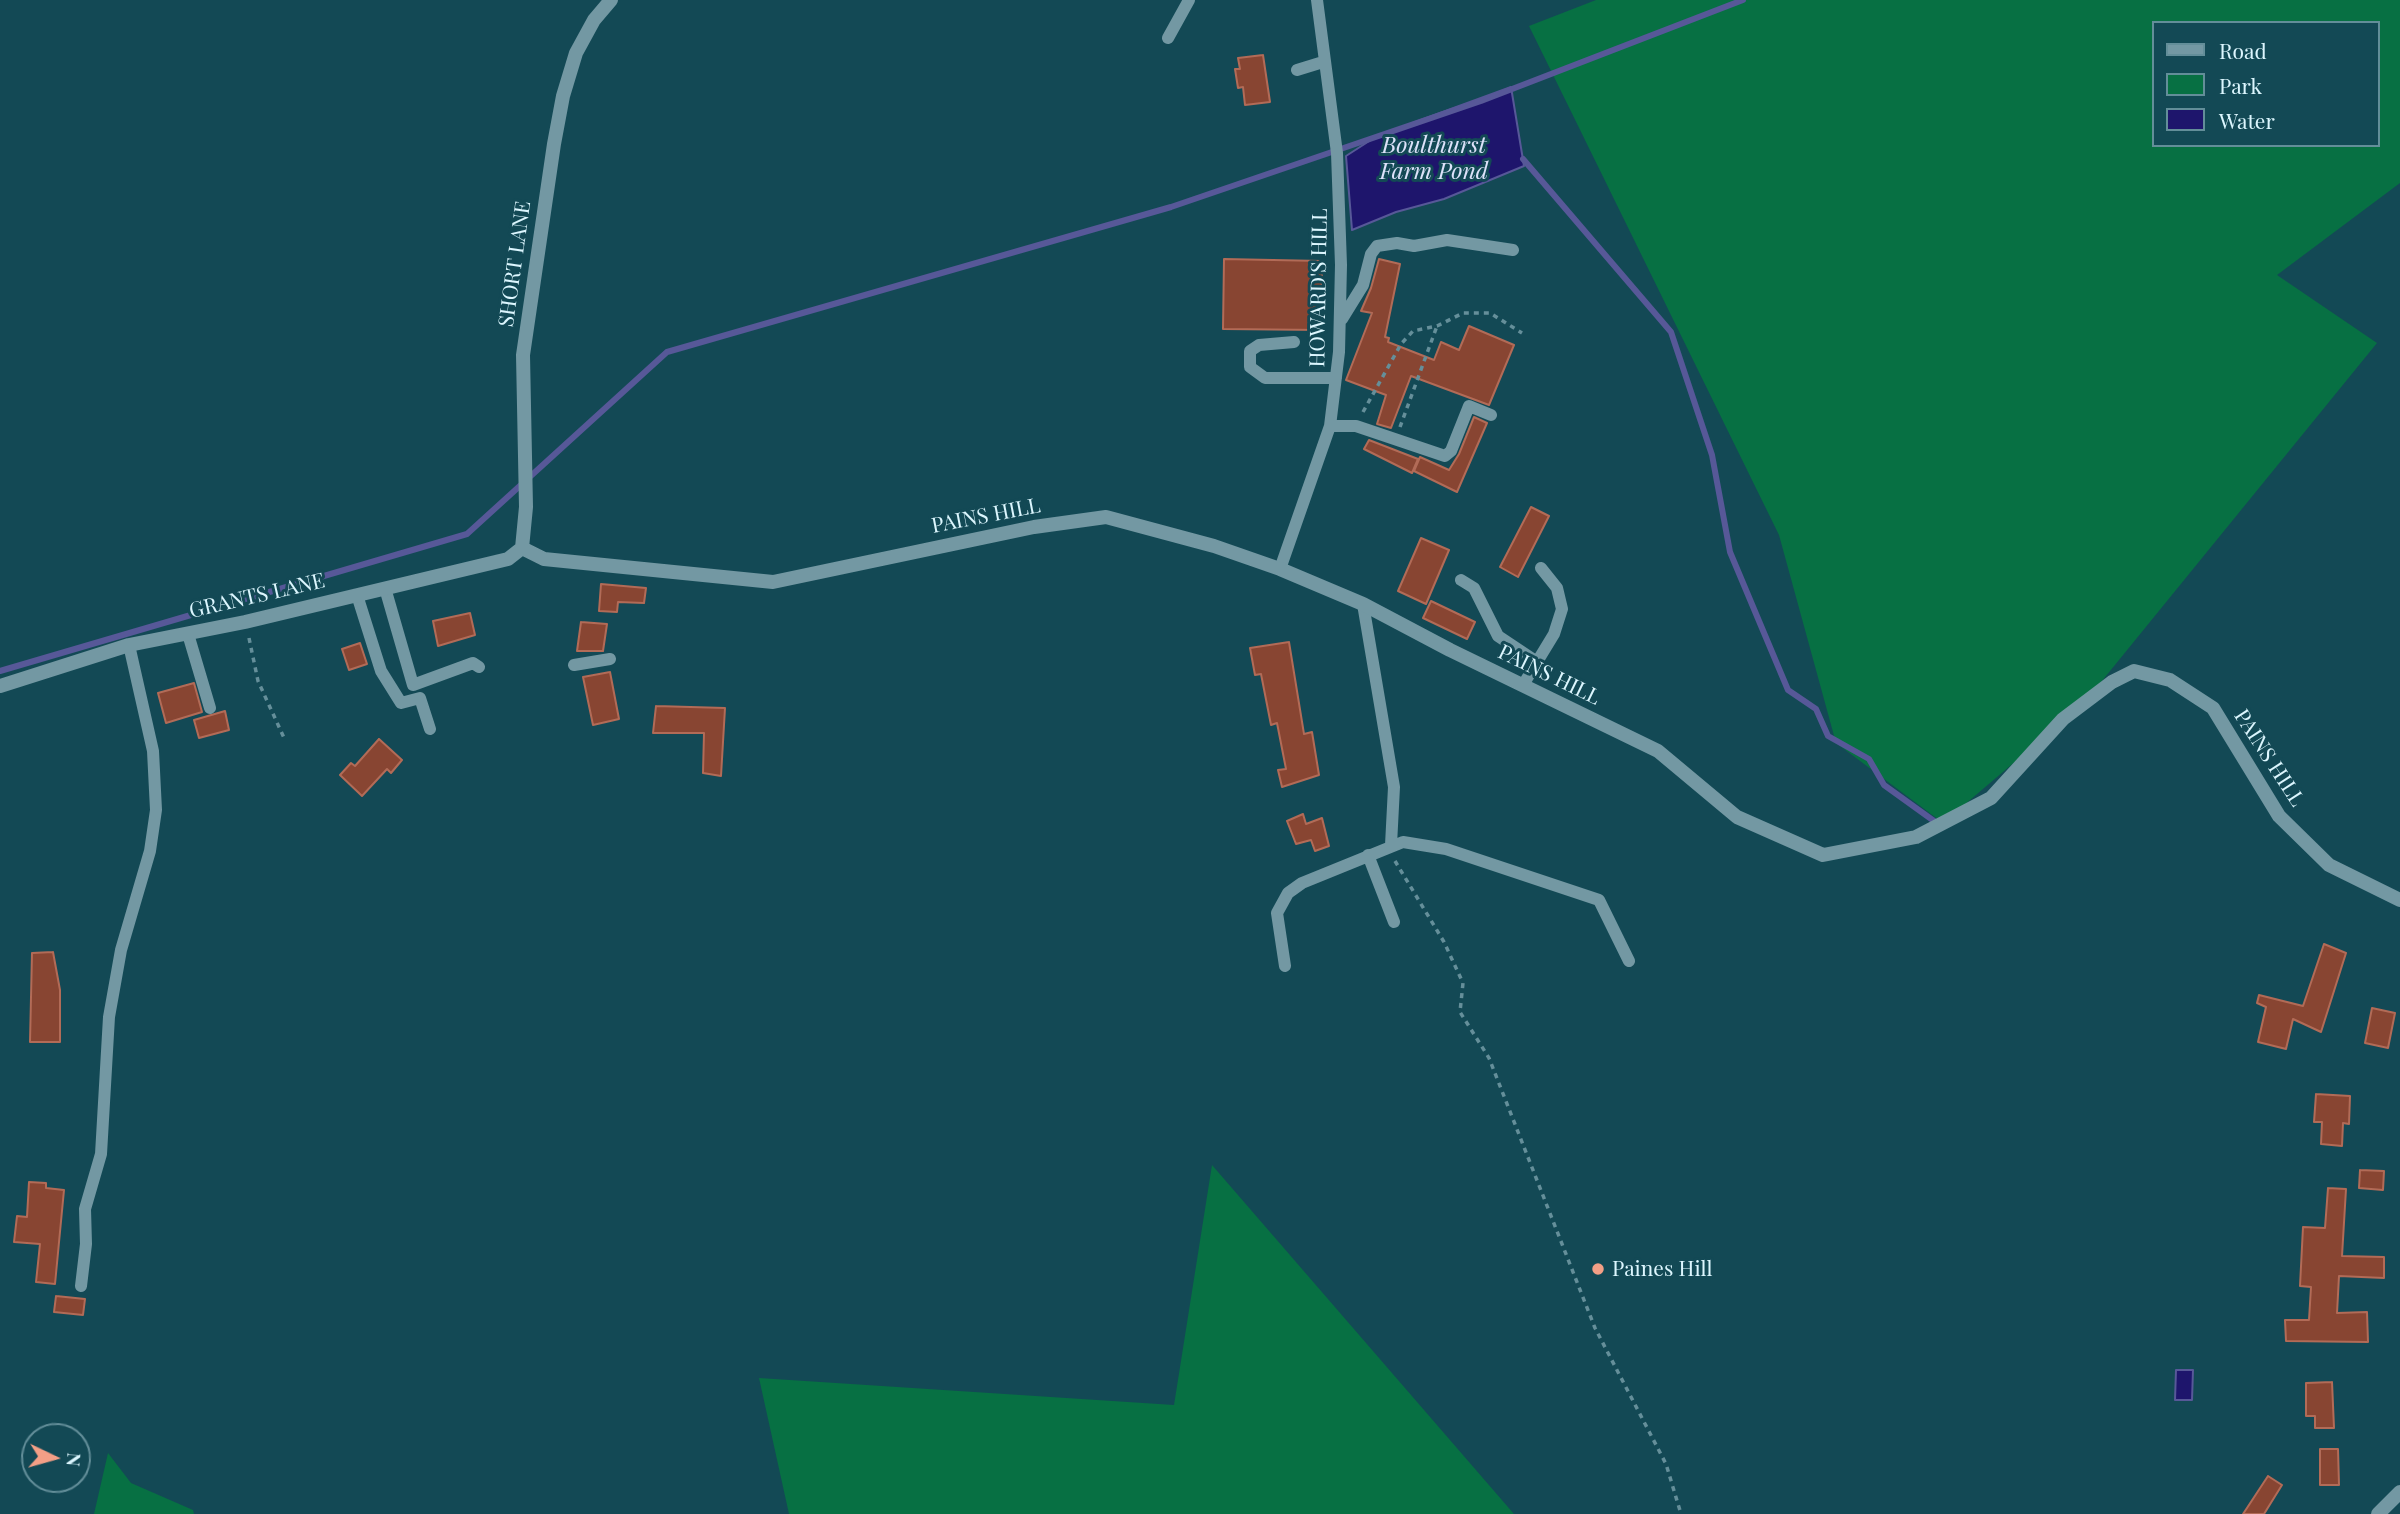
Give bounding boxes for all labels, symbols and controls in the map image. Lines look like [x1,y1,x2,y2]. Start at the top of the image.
legend [2152,21,2379,147]
text: Road [2219,36,2267,64]
text: Park [2219,71,2262,99]
text: Water [2219,106,2275,134]
water label: Boulthurst Farm Pond [1380,132,1488,186]
street label: SHORT LANE [494,199,536,329]
street label: HOWARD'S HILL [1305,208,1333,368]
street label: PAINS HILL [929,493,1043,539]
street label: GRANTS LANE [187,568,327,624]
street label: PAINS HILL [1494,639,1604,711]
street label: PAINS HILL [2228,705,2310,811]
place label: Paines Hill [1612,1256,1713,1282]
marker: Paines Hill [1590,1261,1606,1277]
north arrow [21,1423,91,1493]
text: N [61,1452,88,1468]

